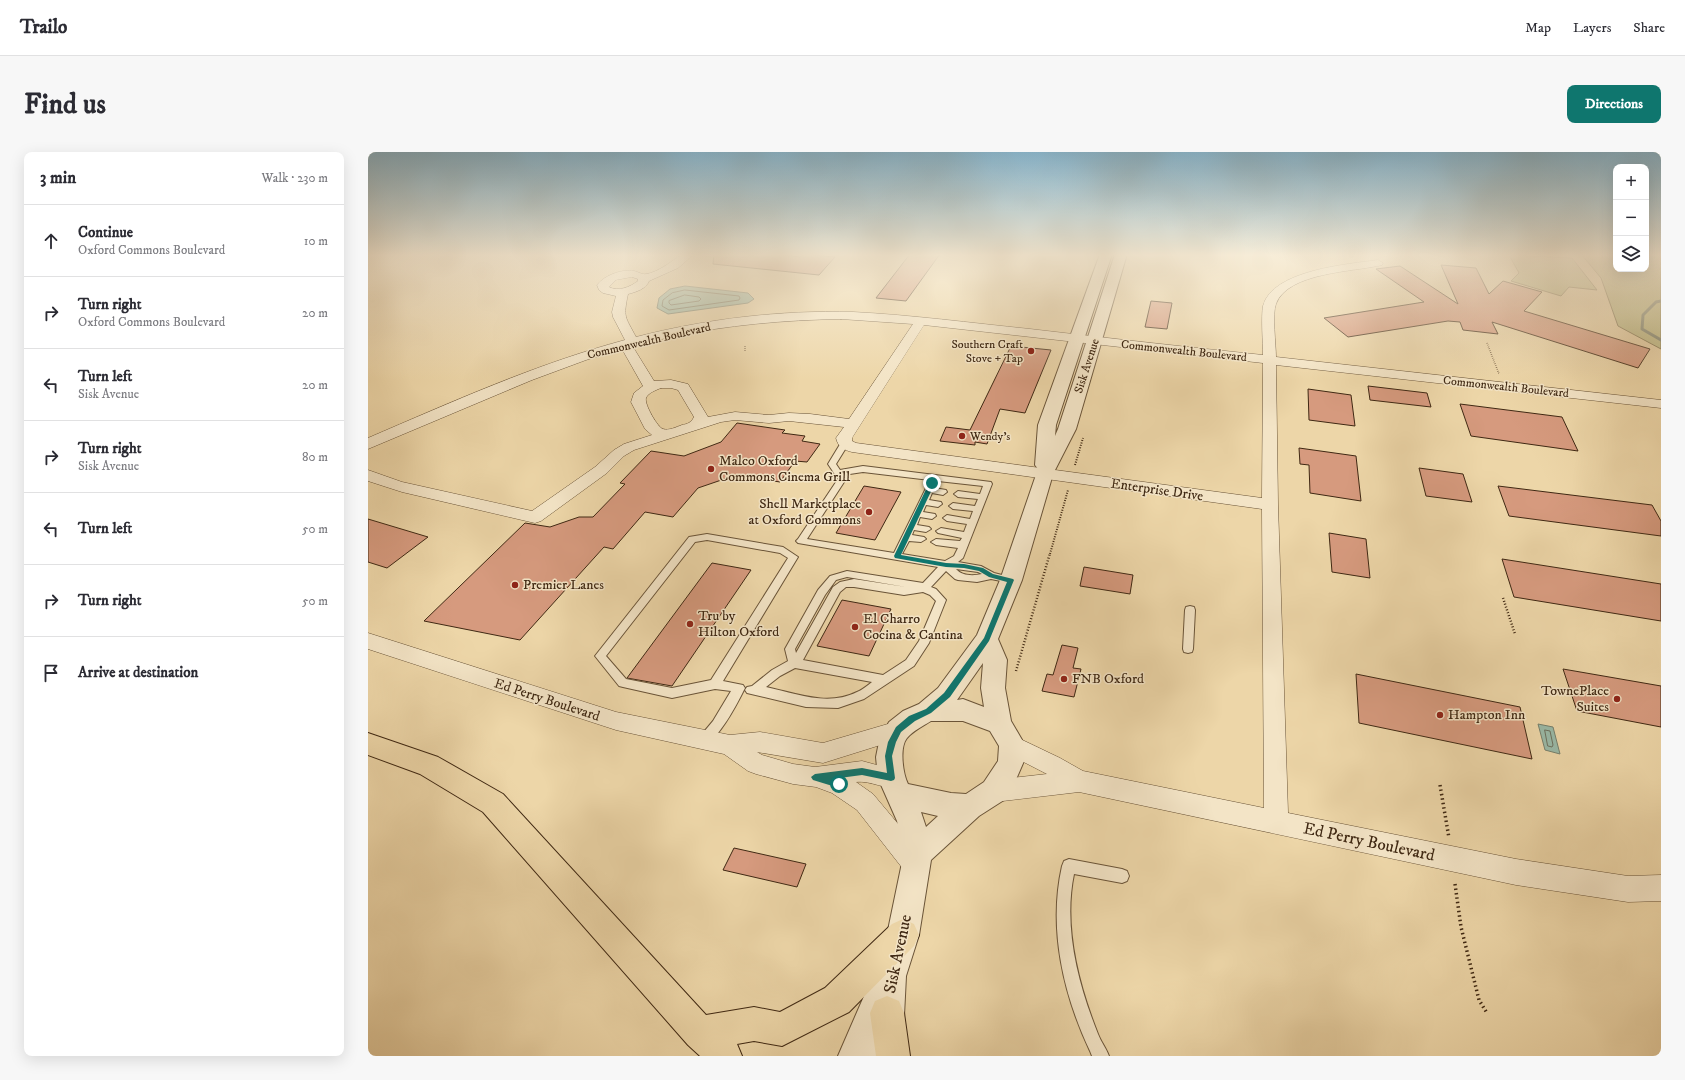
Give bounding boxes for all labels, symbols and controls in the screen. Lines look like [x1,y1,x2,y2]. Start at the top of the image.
text: Trailo [20,16,67,39]
text: Map [1525,19,1551,37]
text: Layers [1573,19,1611,37]
text: Share [1633,19,1665,37]
button: Directions [1567,85,1661,123]
text: Find us [24,87,106,122]
map controls [1613,164,1649,272]
button: + [1613,164,1649,200]
text: 3 min [40,167,76,189]
text: Walk · 230 m [262,170,328,186]
button: − [1613,200,1649,236]
text: Continue [78,223,133,242]
icon: ahead [40,230,62,252]
text: 10 m [304,233,328,249]
button: layers [1613,236,1649,272]
text: Oxford Commons Boulevard [78,242,225,258]
text: Turn right [78,295,141,314]
icon: right [40,302,62,324]
text: 20 m [302,305,328,321]
text: Oxford Commons Boulevard [78,314,225,330]
street label: Commonwealth Boulevard [586,319,712,363]
place label: Southern Craft Stove + Tap [952,337,1023,366]
street label: Sisk Avenue [1071,337,1103,395]
street label: Commonwealth Boulevard [1120,337,1248,365]
marker: Southern Craft Stove + Tap [1026,346,1036,356]
text: Turn left [78,367,132,386]
street label: Commonwealth Boulevard [1442,373,1570,401]
icon: left [40,374,62,396]
text: 20 m [302,377,328,393]
text: Sisk Avenue [78,386,139,402]
place label: Wendy's [969,429,1010,444]
marker: Wendy's [957,431,967,441]
text: Turn right [78,439,141,458]
icon: right [40,446,62,468]
text: 80 m [302,449,328,465]
place label: Malco Oxford Commons Cinema Grill [719,452,851,486]
text: Sisk Avenue [78,458,139,474]
marker: Malco Oxford Commons Cinema Grill [706,464,716,474]
route end [923,474,941,492]
street label: Enterprise Drive [1110,475,1205,505]
place label: Shell Marketplace at Oxford Commons [749,495,861,529]
marker: Shell Marketplace at Oxford Commons [864,507,874,517]
icon: left [40,518,62,540]
text: Turn left [78,519,132,538]
text: 50 m [302,521,328,537]
place label: Premier Lanes [523,576,604,594]
marker: Premier Lanes [510,580,520,590]
icon: right [40,590,62,612]
text: Turn right [78,591,141,610]
text: 50 m [302,593,328,609]
place label: Tru by Hilton Oxford [698,607,779,641]
place label: El Charro Cocina & Cantina [863,610,963,644]
marker: Tru by Hilton Oxford [685,619,695,629]
marker: El Charro Cocina & Cantina [850,622,860,632]
icon: arrive [40,662,62,684]
text: Arrive at destination [78,663,198,682]
place label: FNB Oxford [1072,670,1144,688]
street label: Ed Perry Boulevard [492,674,602,726]
marker: FNB Oxford [1059,674,1069,684]
place label: TownePlace Suites [1541,682,1609,716]
marker: TownePlace Suites [1612,694,1622,704]
place label: Hampton Inn [1448,706,1526,724]
marker: Hampton Inn [1435,710,1445,720]
route start [830,775,848,793]
street label: Ed Perry Boulevard [1301,817,1437,867]
street label: Sisk Avenue [879,913,917,995]

